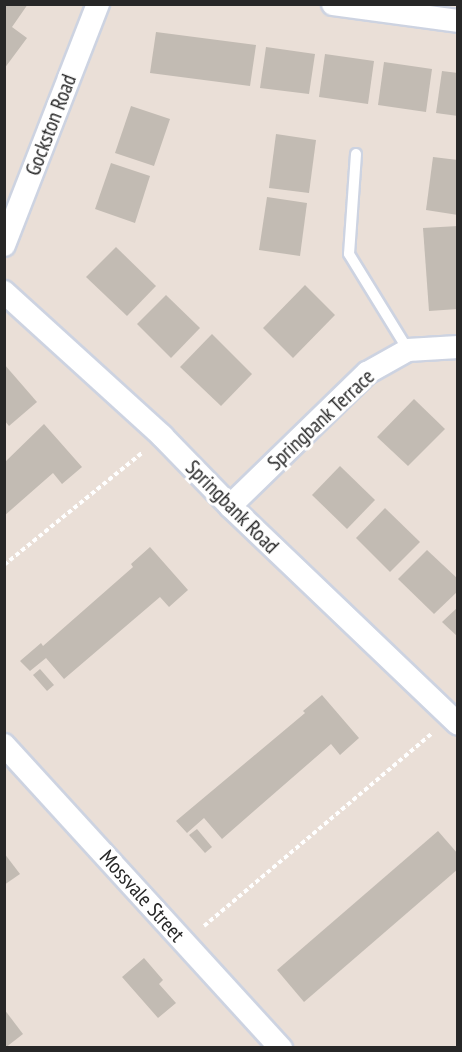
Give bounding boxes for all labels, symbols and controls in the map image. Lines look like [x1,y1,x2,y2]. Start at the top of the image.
street label: Gockston Road [20,71,82,179]
street label: Springbank Terrace [262,364,380,476]
street label: Springbank Road [180,455,284,559]
street label: Mossvale Street [94,845,190,947]

